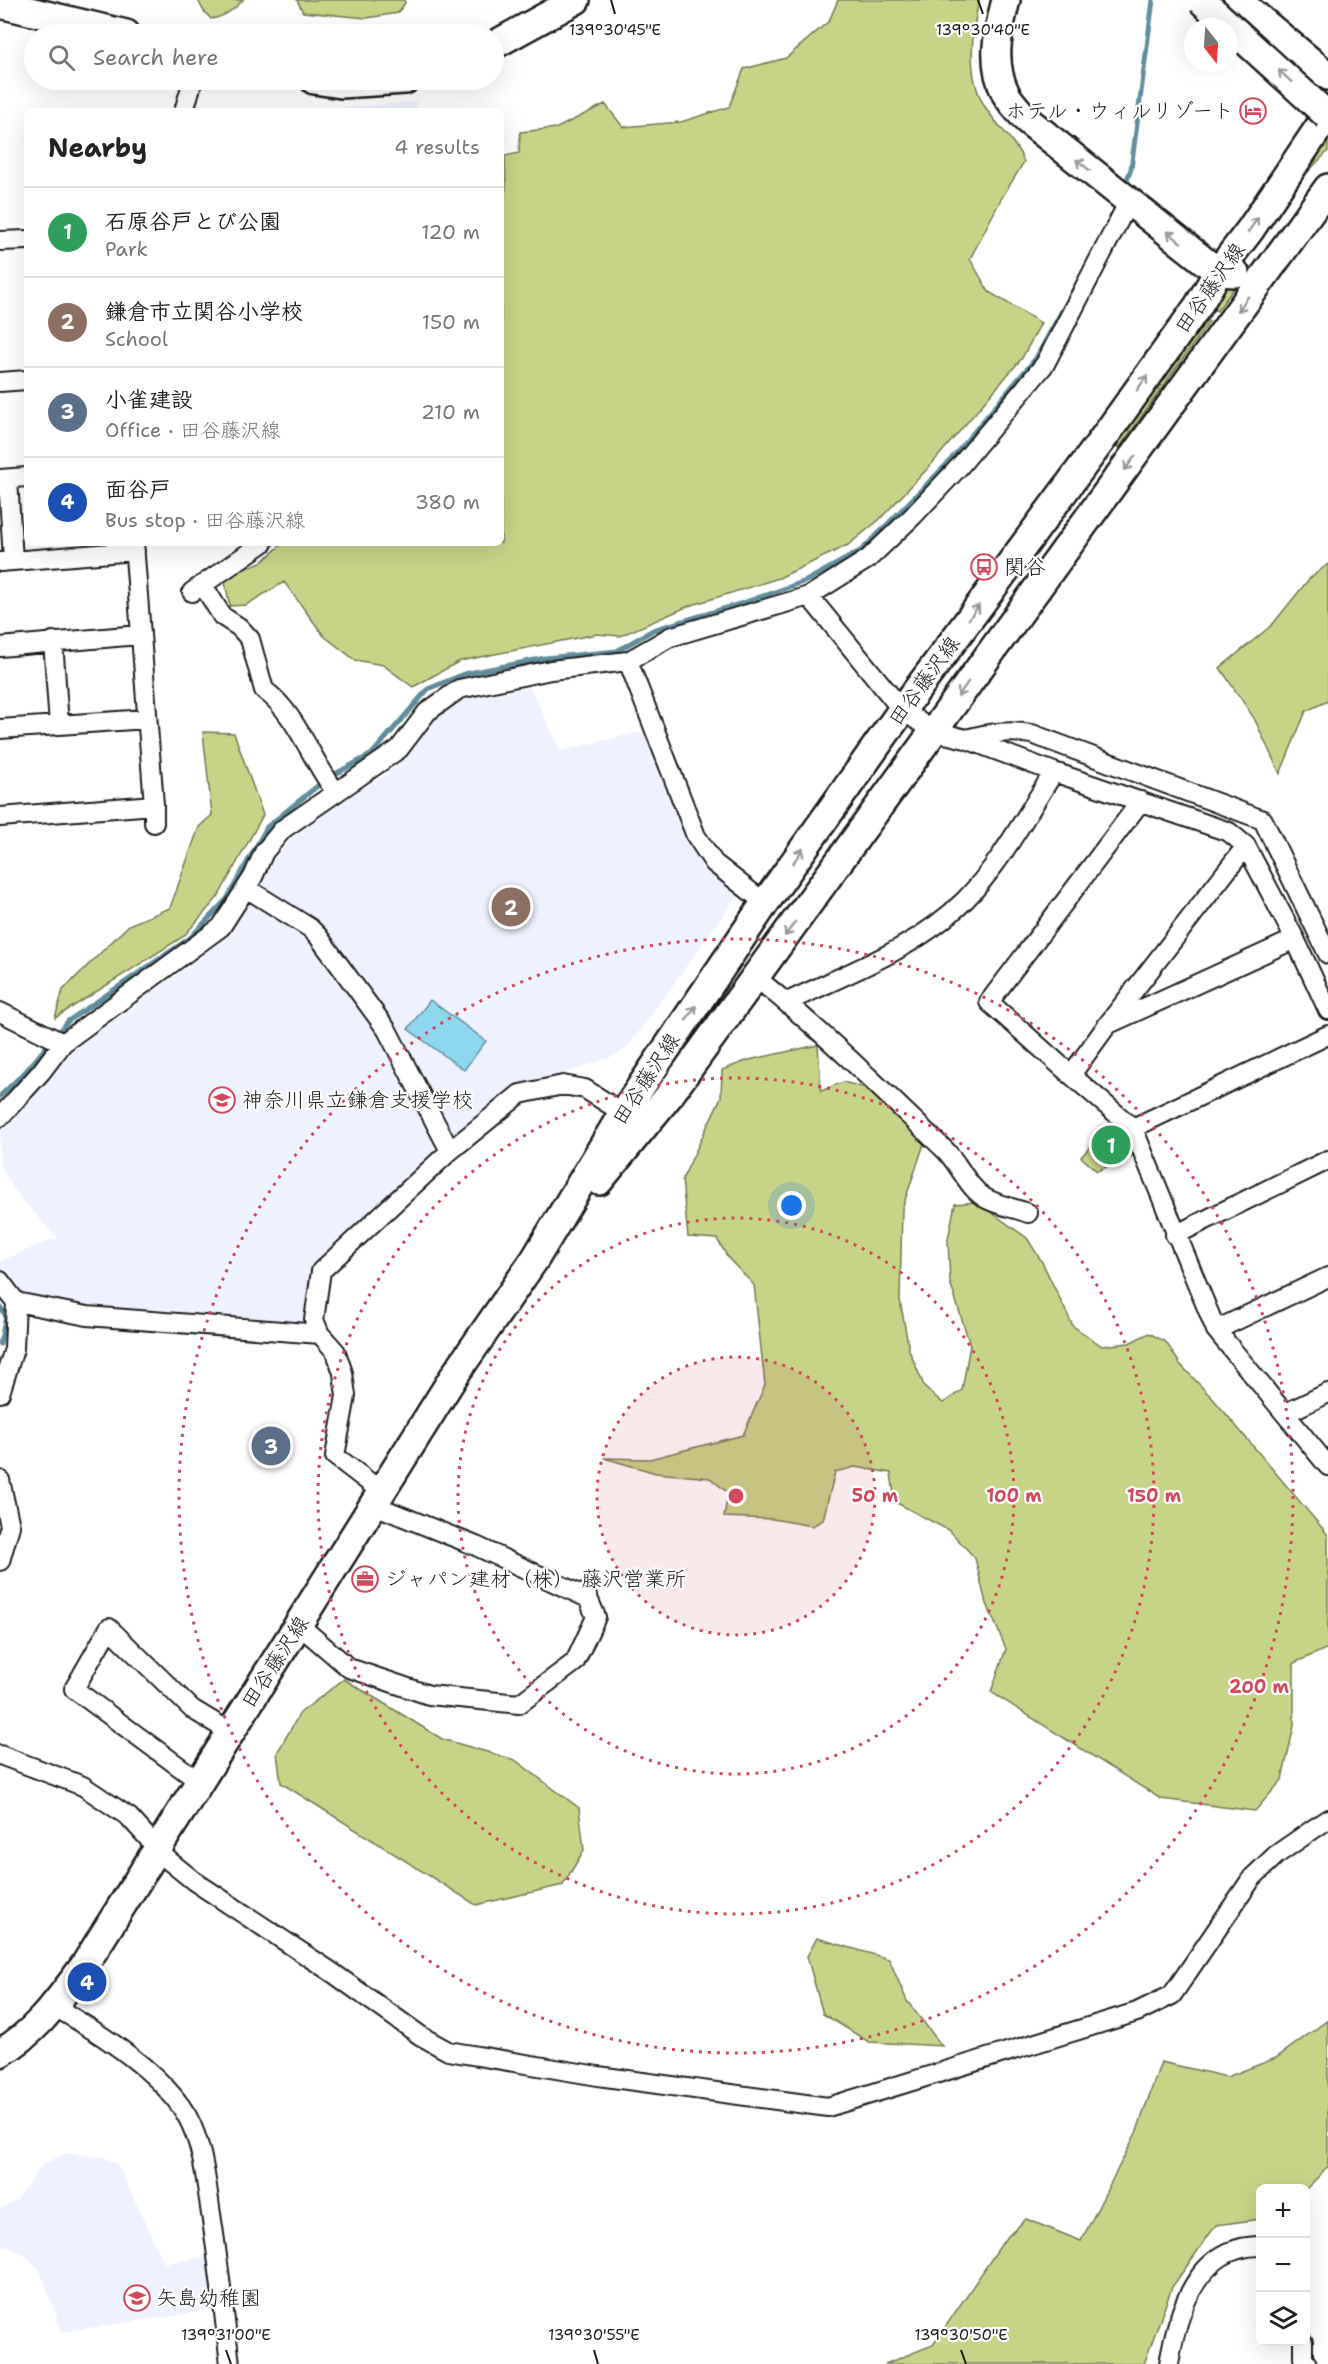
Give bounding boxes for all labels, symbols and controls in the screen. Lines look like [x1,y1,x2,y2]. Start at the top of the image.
north arrow [1184,18,1238,72]
text: 139°30'45"E [569,20,661,40]
text: 139°30'40"E [936,20,1030,40]
search box [24,24,504,90]
icon: search [45,41,78,74]
text: Search here [93,43,219,72]
one-way arrow [1278,69,1293,84]
hotel icon: ホテル・ウィルリゾート [1238,96,1268,126]
place label: ホテル・ウィルリゾート [1006,97,1234,125]
text: Nearby [48,130,147,165]
text: 4 results [394,134,480,160]
one-way arrow [1076,158,1092,171]
text: 石原谷戸とび公園 [105,207,281,236]
one-way arrow [1247,218,1259,234]
text: 1 [63,219,72,245]
text: 120 m [421,219,480,245]
one-way arrow [1166,230,1182,243]
text: Park [105,236,148,262]
street label: 田谷藤沢線 [1168,237,1252,339]
one-way arrow [1237,296,1249,312]
text: 鎌倉市立関谷小学校 [105,297,303,326]
text: 2 [61,309,75,335]
text: 150 m [422,309,480,335]
text: School [105,326,168,352]
one-way arrow [1135,376,1148,392]
text: 小雀建設 [105,385,193,414]
text: 3 [61,399,75,425]
text: 210 m [421,399,480,425]
text: Office · 田谷藤沢線 [105,417,281,443]
one-way arrow [1124,455,1137,471]
text: 面谷戸 [105,475,171,504]
text: 4 [61,489,75,515]
text: 380 m [415,489,480,515]
text: Bus stop · 田谷藤沢線 [105,507,305,533]
bus stop icon: 関谷 [969,552,999,582]
place label: 関谷 [1004,553,1046,581]
one-way arrow [968,605,980,621]
street label: 田谷藤沢線 [882,630,966,732]
one-way arrow [957,680,969,697]
one-way arrow [792,848,805,864]
pin: 2 [492,884,530,930]
one-way arrow [784,921,796,937]
one-way arrow [685,1005,697,1021]
street label: 田谷藤沢線 [606,1027,686,1131]
school or university icon: 神奈川県立鎌倉支援学校 [207,1085,237,1115]
place label: 神奈川県立鎌倉支援学校 [242,1086,473,1114]
pin: 1 [1092,1122,1130,1168]
your location [777,1191,806,1220]
pin: 3 [252,1424,290,1468]
text: 50 m [852,1484,899,1508]
text: 100 m [986,1484,1042,1508]
text: 150 m [1127,1484,1182,1508]
centre of rings [726,1486,746,1506]
office icon: ジャパン建材（株） 藤沢営業所 [350,1564,380,1594]
place label: ジャパン建材（株） 藤沢営業所 [385,1565,686,1593]
street label: 田谷藤沢線 [235,1610,315,1714]
text: 200 m [1229,1675,1290,1699]
pin: 4 [68,1960,106,2004]
map controls [1256,2184,1310,2346]
button: + [1256,2184,1310,2238]
button: − [1256,2238,1310,2292]
school or university icon: 矢島幼稚園 [122,2283,152,2313]
place label: 矢島幼稚園 [156,2284,261,2312]
button: layers [1256,2292,1310,2346]
text: 139°31'00"E [181,2325,271,2345]
text: 139°30'55"E [548,2325,640,2345]
text: 139°30'50"E [914,2325,1008,2345]

